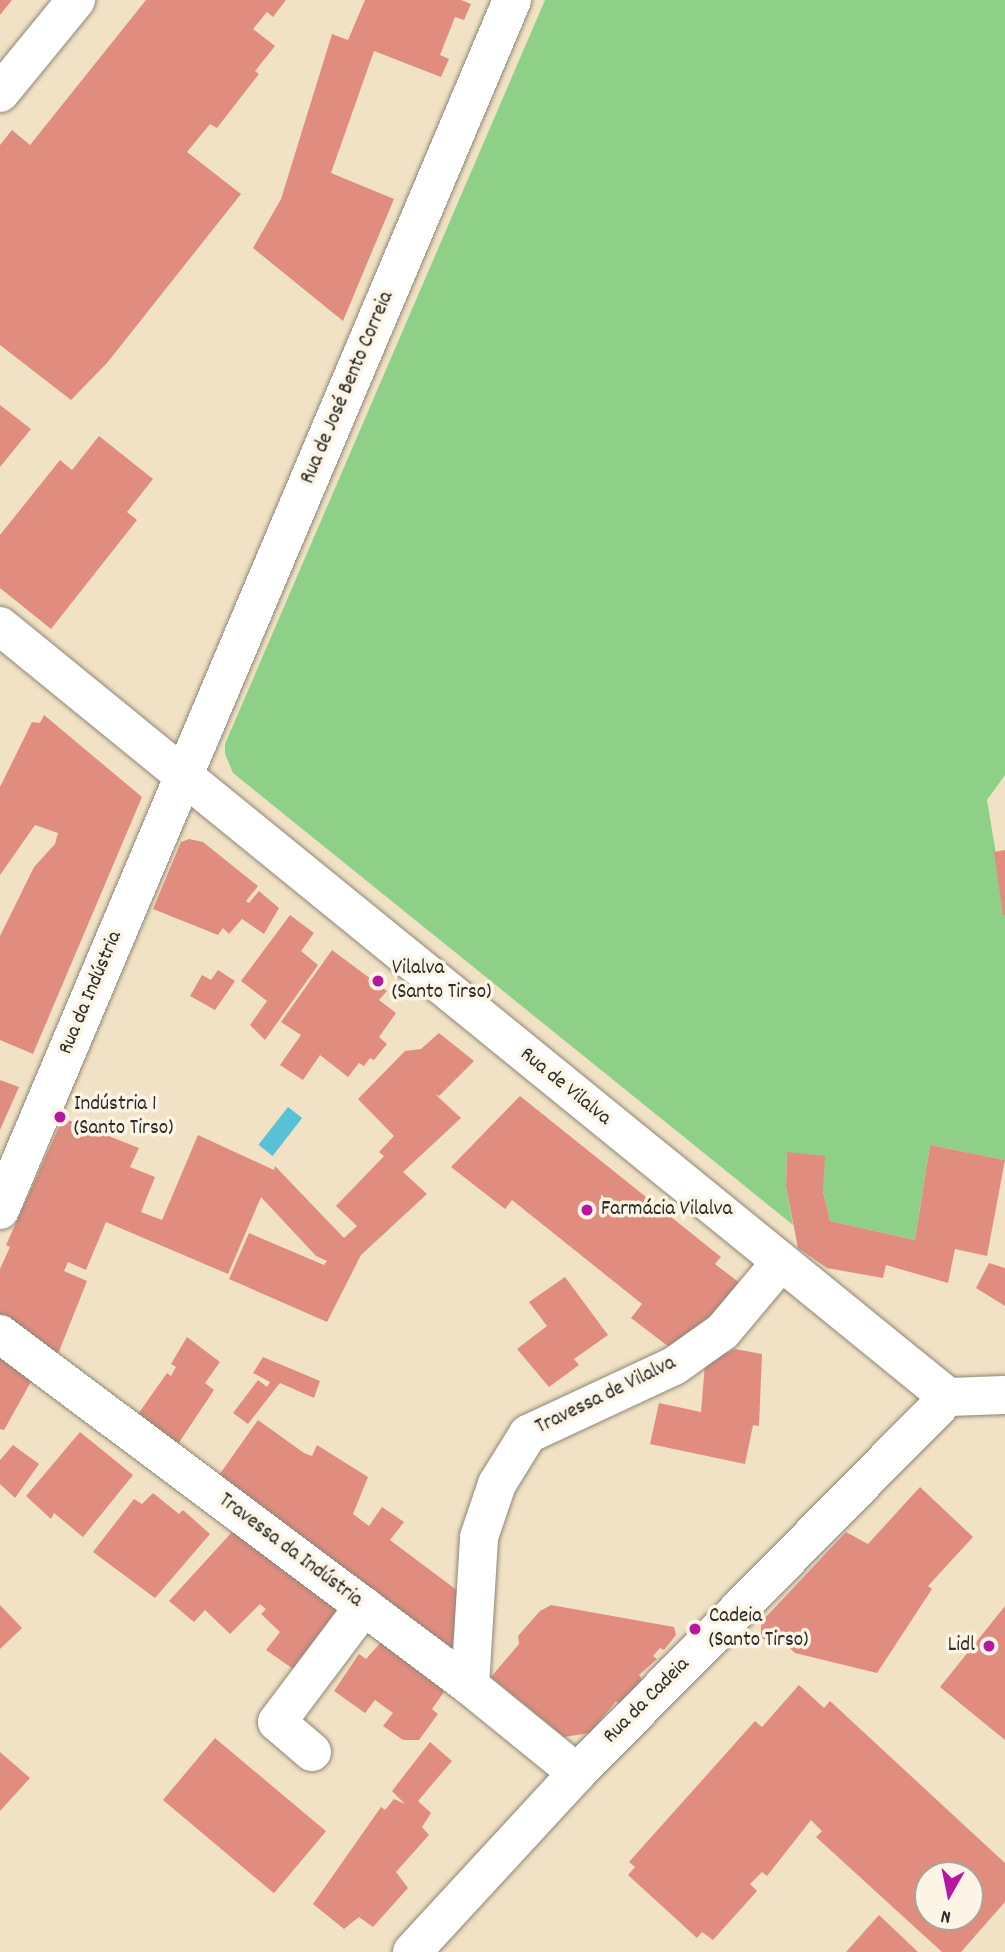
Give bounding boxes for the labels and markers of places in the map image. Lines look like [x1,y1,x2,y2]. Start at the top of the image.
place label: Vilalva (Santo Tirso) [392,956,491,1006]
marker: Vilalva (Santo Tirso) [370,973,386,989]
place label: Indústria 1 (Santo Tirso) [74,1092,173,1142]
marker: Indústria 1 (Santo Tirso) [52,1109,68,1125]
place label: Farmácia Vilalva [601,1197,732,1223]
marker: Farmácia Vilalva [579,1202,595,1218]
place label: Cadeia (Santo Tirso) [709,1604,808,1654]
marker: Cadeia (Santo Tirso) [687,1621,703,1637]
place label: Lidl [948,1633,975,1659]
marker: Lidl [981,1638,997,1654]

